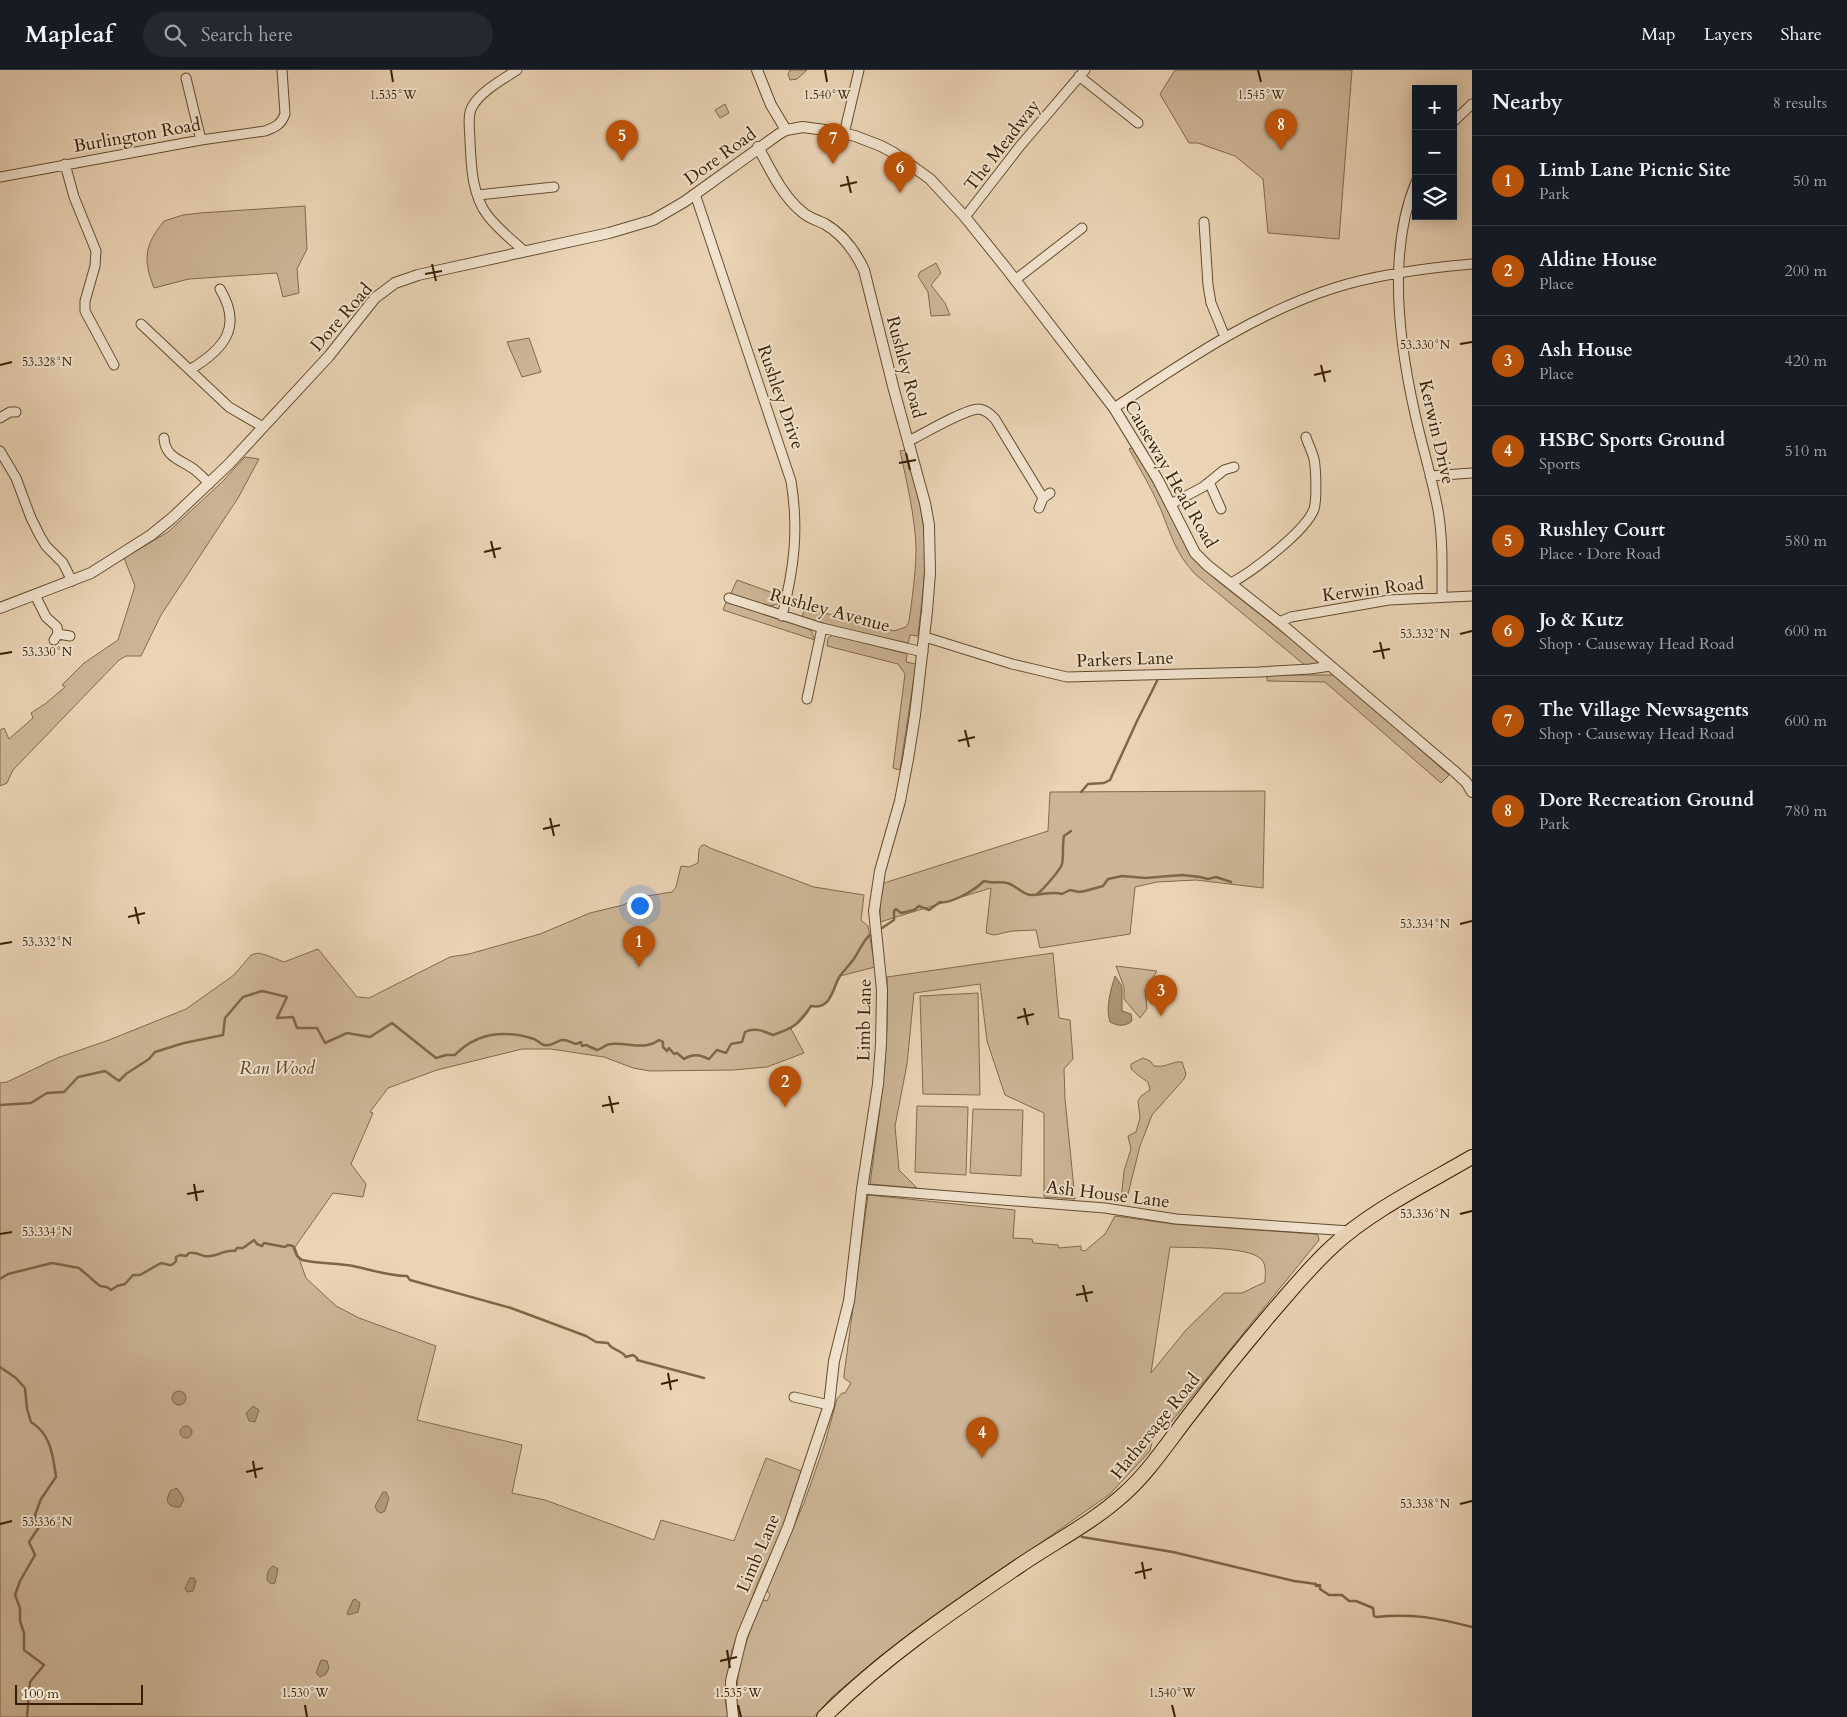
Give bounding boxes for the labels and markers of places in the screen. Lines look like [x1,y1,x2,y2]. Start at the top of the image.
pin: 8 [1265,109,1297,150]
pin: 5 [606,120,638,161]
pin: 7 [817,123,849,164]
pin: 6 [884,152,916,193]
pin: 1 [623,926,655,967]
pin: 3 [1145,975,1177,1016]
pin: 2 [769,1066,801,1107]
pin: 4 [966,1417,998,1458]

